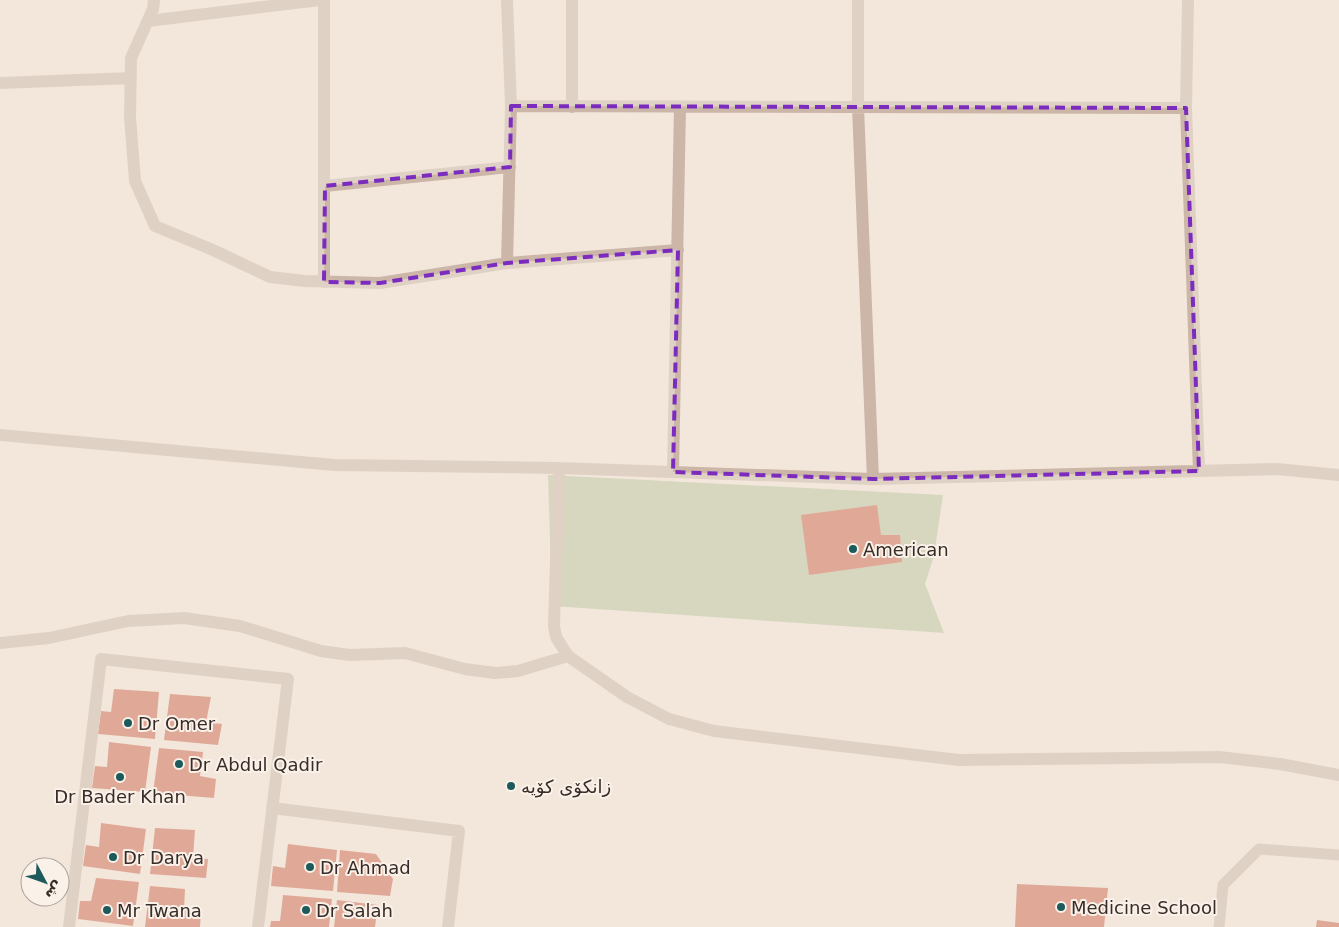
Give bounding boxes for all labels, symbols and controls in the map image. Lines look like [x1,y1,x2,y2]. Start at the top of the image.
place label: American [863,539,949,560]
marker: American [847,543,859,555]
place label: Dr Omer [138,713,216,734]
marker: Dr Omer [122,717,134,729]
place label: Dr Abdul Qadir [189,754,323,775]
marker: Dr Abdul Qadir [173,758,185,770]
marker: Dr Bader Khan [114,771,126,783]
place label: زانکۆی کۆیە [521,776,611,798]
marker: زانکۆی کۆیە [505,780,517,792]
place label: Dr Bader Khan [54,786,186,807]
place label: Dr Darya [123,847,204,868]
marker: Dr Darya [107,851,119,863]
north arrow [20,857,70,907]
place label: Dr Ahmad [320,857,411,878]
marker: Dr Ahmad [304,861,316,873]
text: ش [42,878,67,903]
place label: Medicine School [1071,897,1217,918]
place label: Mr Twana [117,900,202,921]
place label: Dr Salah [316,900,393,921]
marker: Medicine School [1055,901,1067,913]
marker: Mr Twana [101,904,113,916]
marker: Dr Salah [300,904,312,916]

